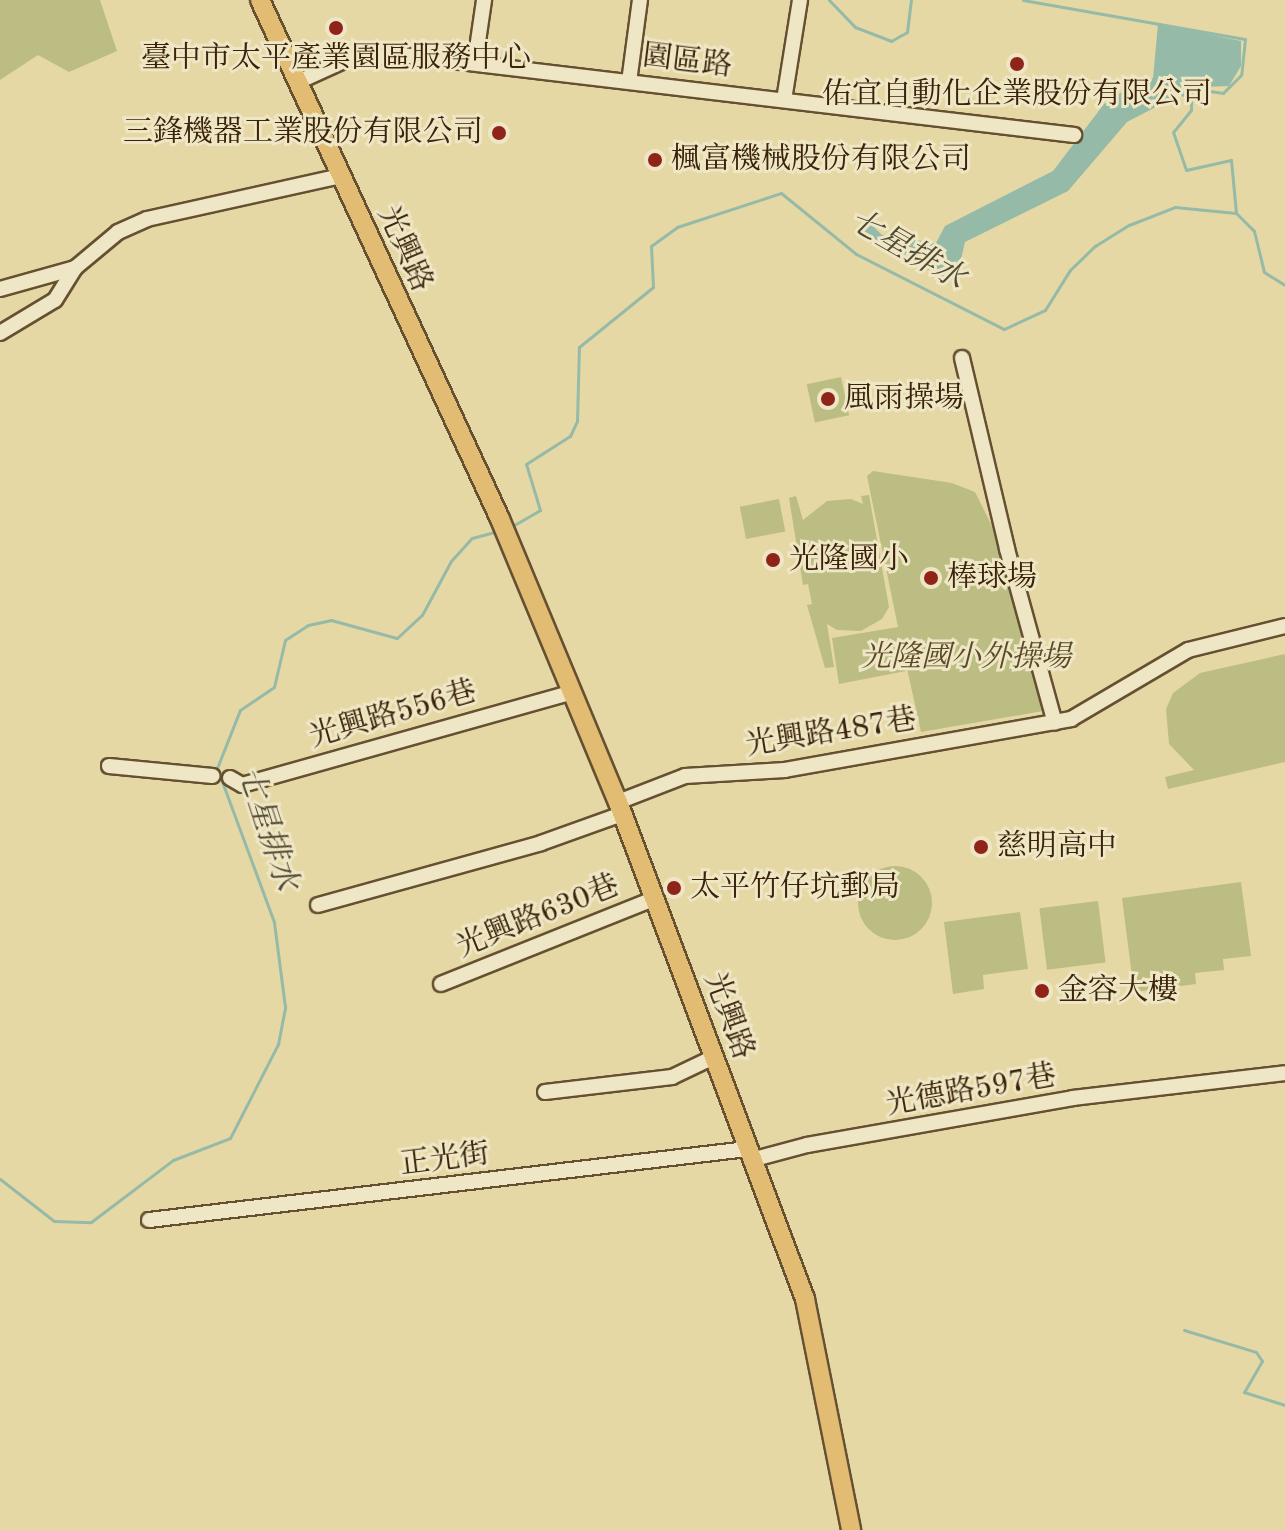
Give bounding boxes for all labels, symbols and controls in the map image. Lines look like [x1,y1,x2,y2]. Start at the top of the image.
marker: 臺中市太平產業園區服務中心 [327,19,345,37]
street label: 園區路 [640,39,734,85]
place label: 臺中市太平產業園區服務中心 [141,41,531,77]
marker: 佑宜自動化企業股份有限公司 [1008,55,1026,73]
place label: 佑宜自動化企業股份有限公司 [822,77,1212,113]
place label: 三鋒機器工業股份有限公司 [123,115,483,151]
marker: 三鋒機器工業股份有限公司 [490,124,508,142]
place label: 楓富機械股份有限公司 [671,142,971,178]
marker: 楓富機械股份有限公司 [646,151,664,169]
street label: 光興路 [369,201,439,297]
water label: 七星排水 [841,202,971,300]
place label: 風雨操場 [844,381,964,417]
marker: 風雨操場 [819,390,837,408]
place label: 光隆國小 [789,542,909,578]
marker: 光隆國小 [764,551,782,569]
place label: 棒球場 [947,560,1037,596]
marker: 棒球場 [922,569,940,587]
park label: 光隆國小外操場 [861,640,1071,676]
street label: 光興路556巷 [305,674,481,756]
street label: 光興路487巷 [743,702,919,764]
water label: 七星排水 [228,762,304,896]
place label: 慈明高中 [997,829,1117,865]
marker: 慈明高中 [972,838,990,856]
street label: 光興路630巷 [451,868,625,966]
place label: 太平竹仔坑郵局 [690,870,900,906]
marker: 太平竹仔坑郵局 [665,879,683,897]
street label: 光興路 [696,968,760,1064]
place label: 金容大樓 [1058,973,1178,1009]
marker: 金容大樓 [1033,982,1051,1000]
street label: 光德路597巷 [883,1058,1059,1124]
street label: 正光街 [398,1137,492,1183]

